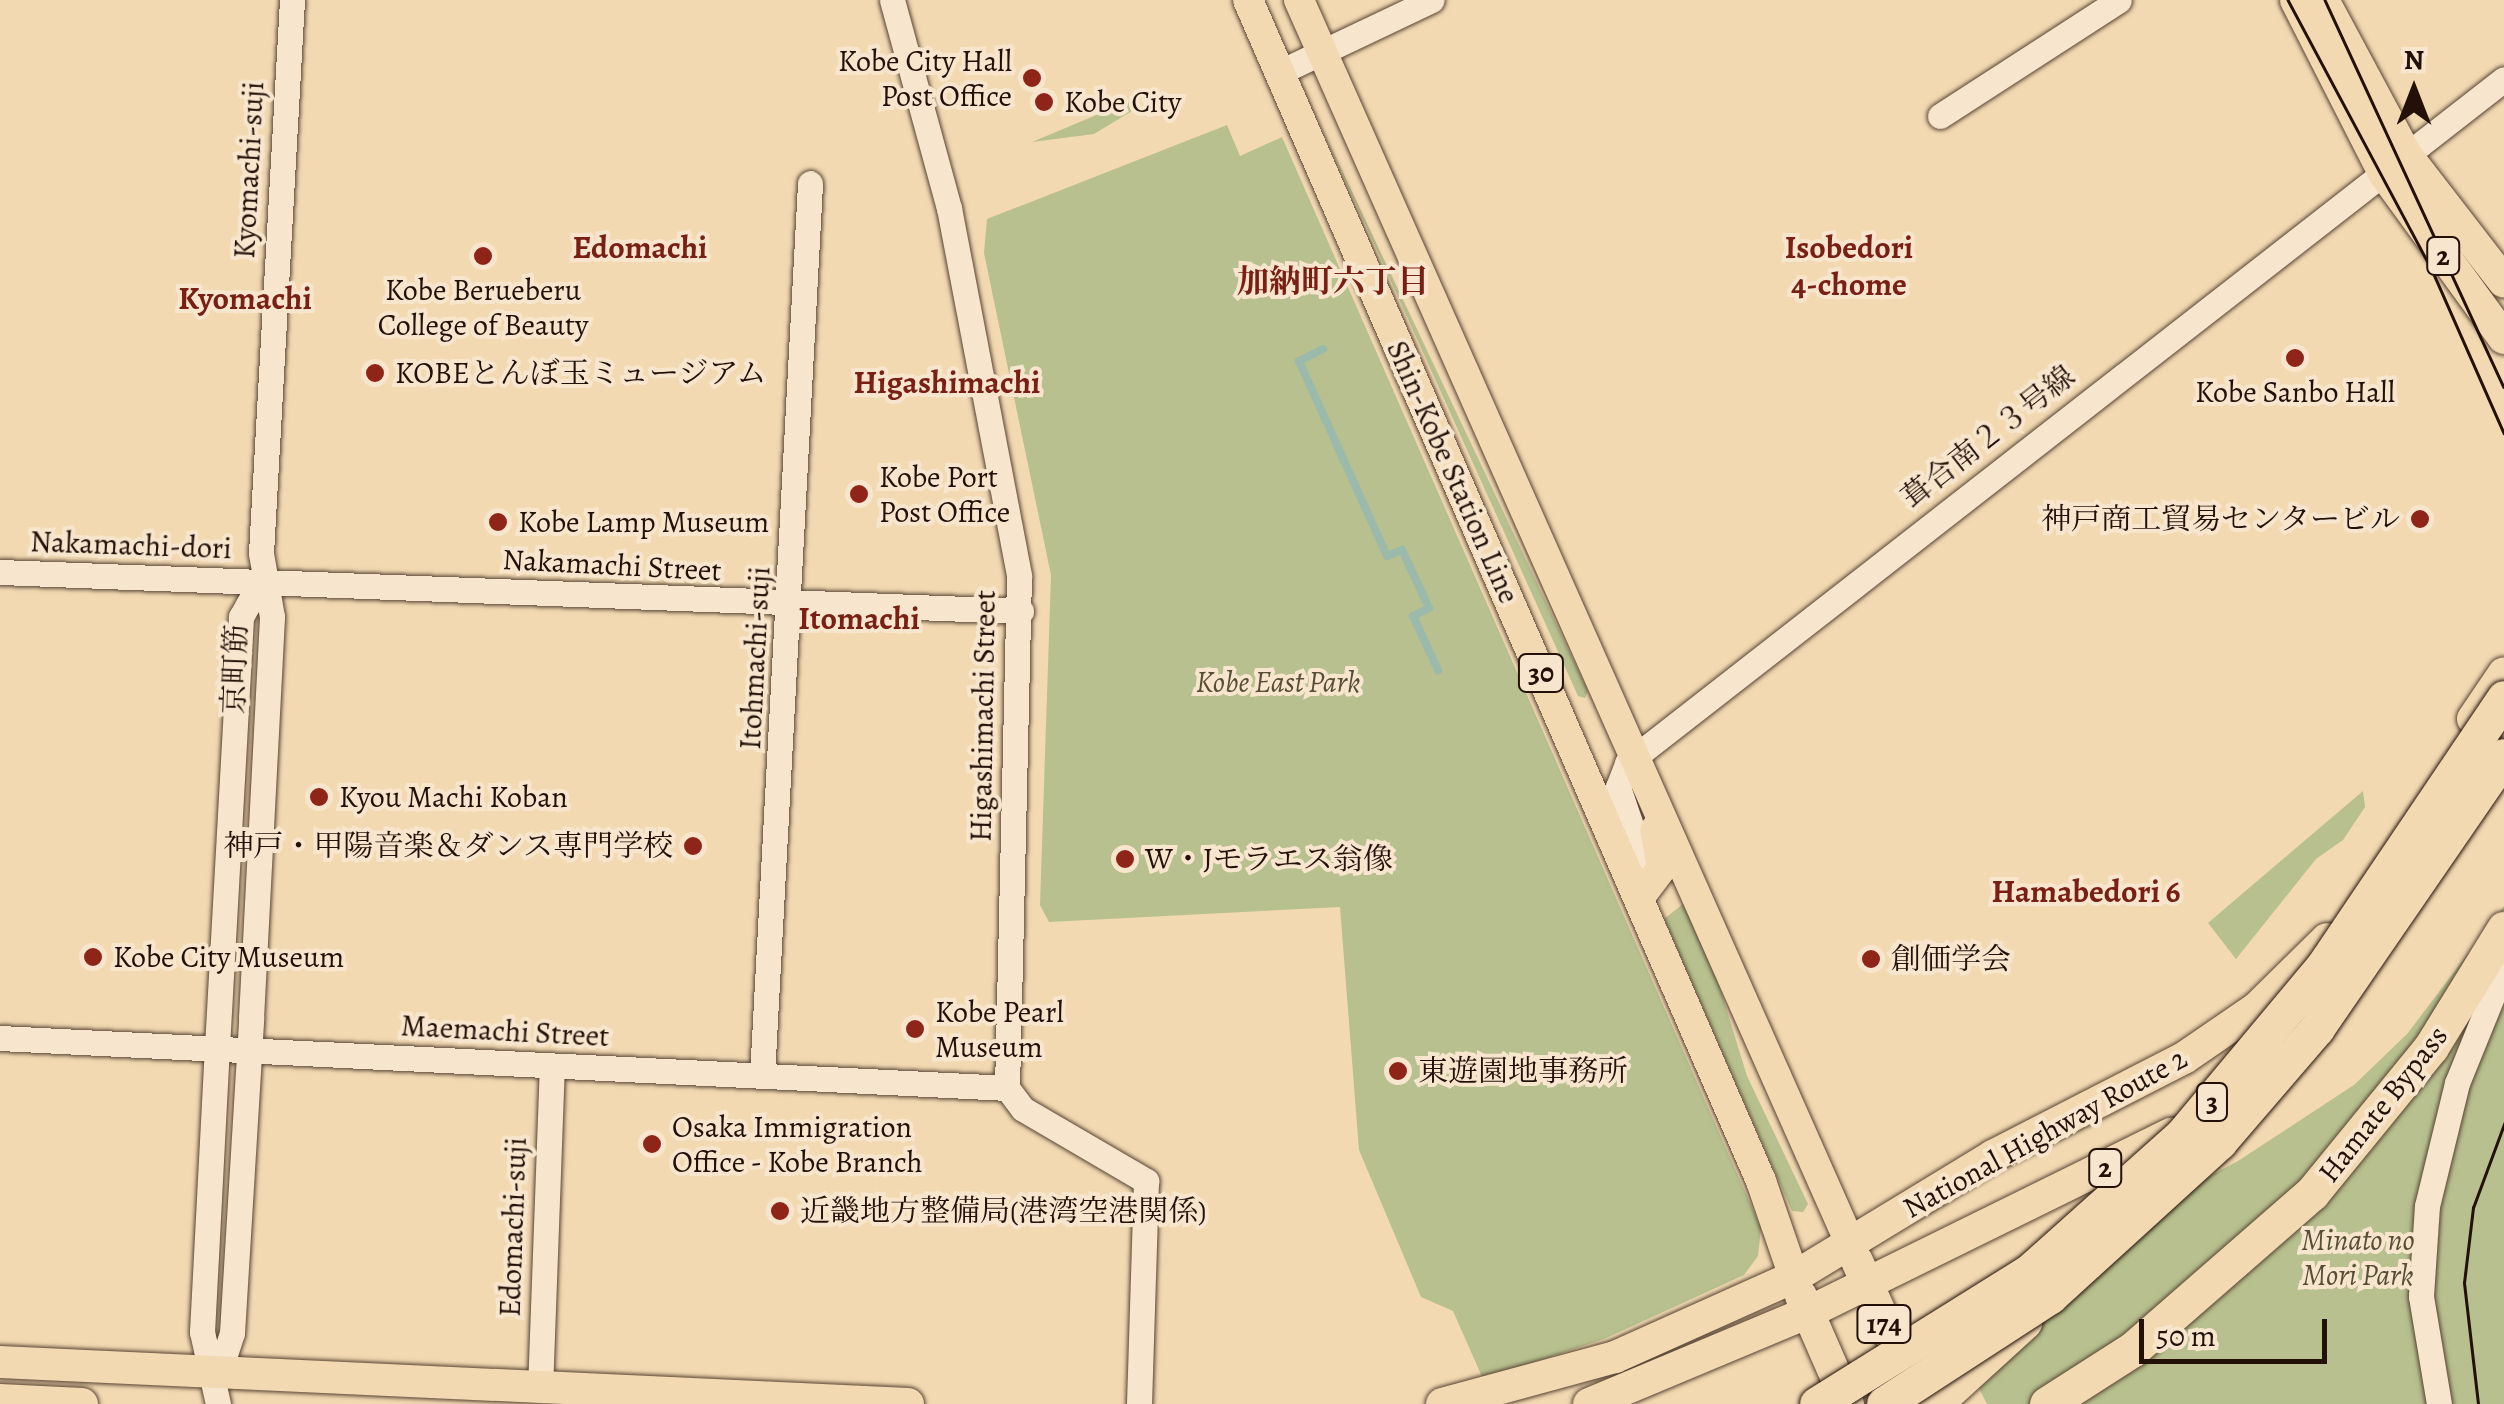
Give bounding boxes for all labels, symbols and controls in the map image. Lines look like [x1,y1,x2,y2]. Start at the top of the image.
north arrow [2364,40,2464,140]
text: N [2404,41,2424,79]
place label: Kobe City Hall Post Office [838,43,1012,114]
marker: Kobe City Hall Post Office [1021,67,1043,89]
street label: Kyomachi-suji [226,80,272,260]
place label: Kobe City [1064,84,1181,120]
marker: Kobe City [1033,91,1055,113]
district label: Edomachi [573,228,707,266]
district label: Isobedori 4-chome [1785,229,1913,304]
road number: 2 [2426,233,2460,279]
marker: Kobe Berueberu College of Beauty [472,245,494,267]
district label: 加納町六丁目 [1237,262,1429,300]
place label: Kobe Berueberu College of Beauty [378,272,588,342]
district label: Kyomachi [178,279,312,317]
street label: Shin-Kobe Station Line [1379,335,1527,609]
marker: Kobe Sanbo Hall [2284,347,2306,369]
place label: KOBEとんぼ玉ミュージアム [395,355,770,391]
street label: 葺合南２３号線 [1894,358,2082,516]
marker: KOBEとんぼ玉ミュージアム [364,362,386,384]
district label: Higashimachi [854,363,1040,401]
place label: Kobe Sanbo Hall [2195,374,2395,410]
place label: Kobe Port Post Office [879,459,1010,530]
marker: Kobe Port Post Office [848,483,870,505]
place label: 神戸商工貿易センタービル [2040,501,2400,537]
place label: Kobe Lamp Museum [518,504,769,540]
marker: 神戸商工貿易センタービル [2409,508,2431,530]
marker: Kobe Lamp Museum [487,511,509,533]
street label: Nakamachi-dori [30,523,232,567]
street label: Nakamachi Street [502,541,722,589]
street label: Itohmachi-suji [732,565,778,751]
street label: Higashimachi Street [963,590,1003,842]
district label: Itomachi [798,599,920,637]
street label: 京町筋 [215,623,255,715]
road number: 30 [1516,650,1566,696]
park label: Kobe East Park [1196,664,1360,700]
place label: Kyou Machi Koban [339,779,568,815]
marker: Kyou Machi Koban [308,786,330,808]
place label: 神戸・甲陽音楽＆ダンス専門学校 [223,828,673,864]
marker: 神戸・甲陽音楽＆ダンス専門学校 [682,835,704,857]
place label: W・Jモラエス翁像 [1145,841,1393,877]
marker: W・Jモラエス翁像 [1114,848,1136,870]
district label: Hamabedori 6 [1991,872,2181,910]
place label: Kobe City Museum [113,939,344,975]
place label: 創価学会 [1891,941,2011,977]
marker: Kobe City Museum [82,946,104,968]
marker: 創価学会 [1860,948,1882,970]
place label: Kobe Pearl Museum [935,994,1064,1064]
street label: Maemachi Street [400,1008,610,1054]
marker: Kobe Pearl Museum [904,1018,926,1040]
street label: Hamate Bypass [2311,1018,2455,1190]
street label: National Highway Route 2 [1897,1040,2193,1226]
place label: 東遊園地事務所 [1418,1053,1628,1089]
marker: 東遊園地事務所 [1387,1060,1409,1082]
road number: 3 [2194,1079,2230,1125]
place label: Osaka Immigration Office - Kobe Branch [672,1109,924,1180]
marker: Osaka Immigration Office - Kobe Branch [641,1133,663,1155]
street label: Edomachi-suji [492,1137,534,1317]
road number: 2 [2088,1145,2122,1191]
place label: 近畿地方整備局(港湾空港関係) [800,1193,1206,1229]
marker: 近畿地方整備局(港湾空港関係) [769,1200,791,1222]
park label: Minato no Mori Park [2301,1222,2415,1292]
scale bar [2144,1299,2332,1361]
road number: 174 [1854,1301,1914,1347]
text: 50 m [2156,1316,2216,1356]

